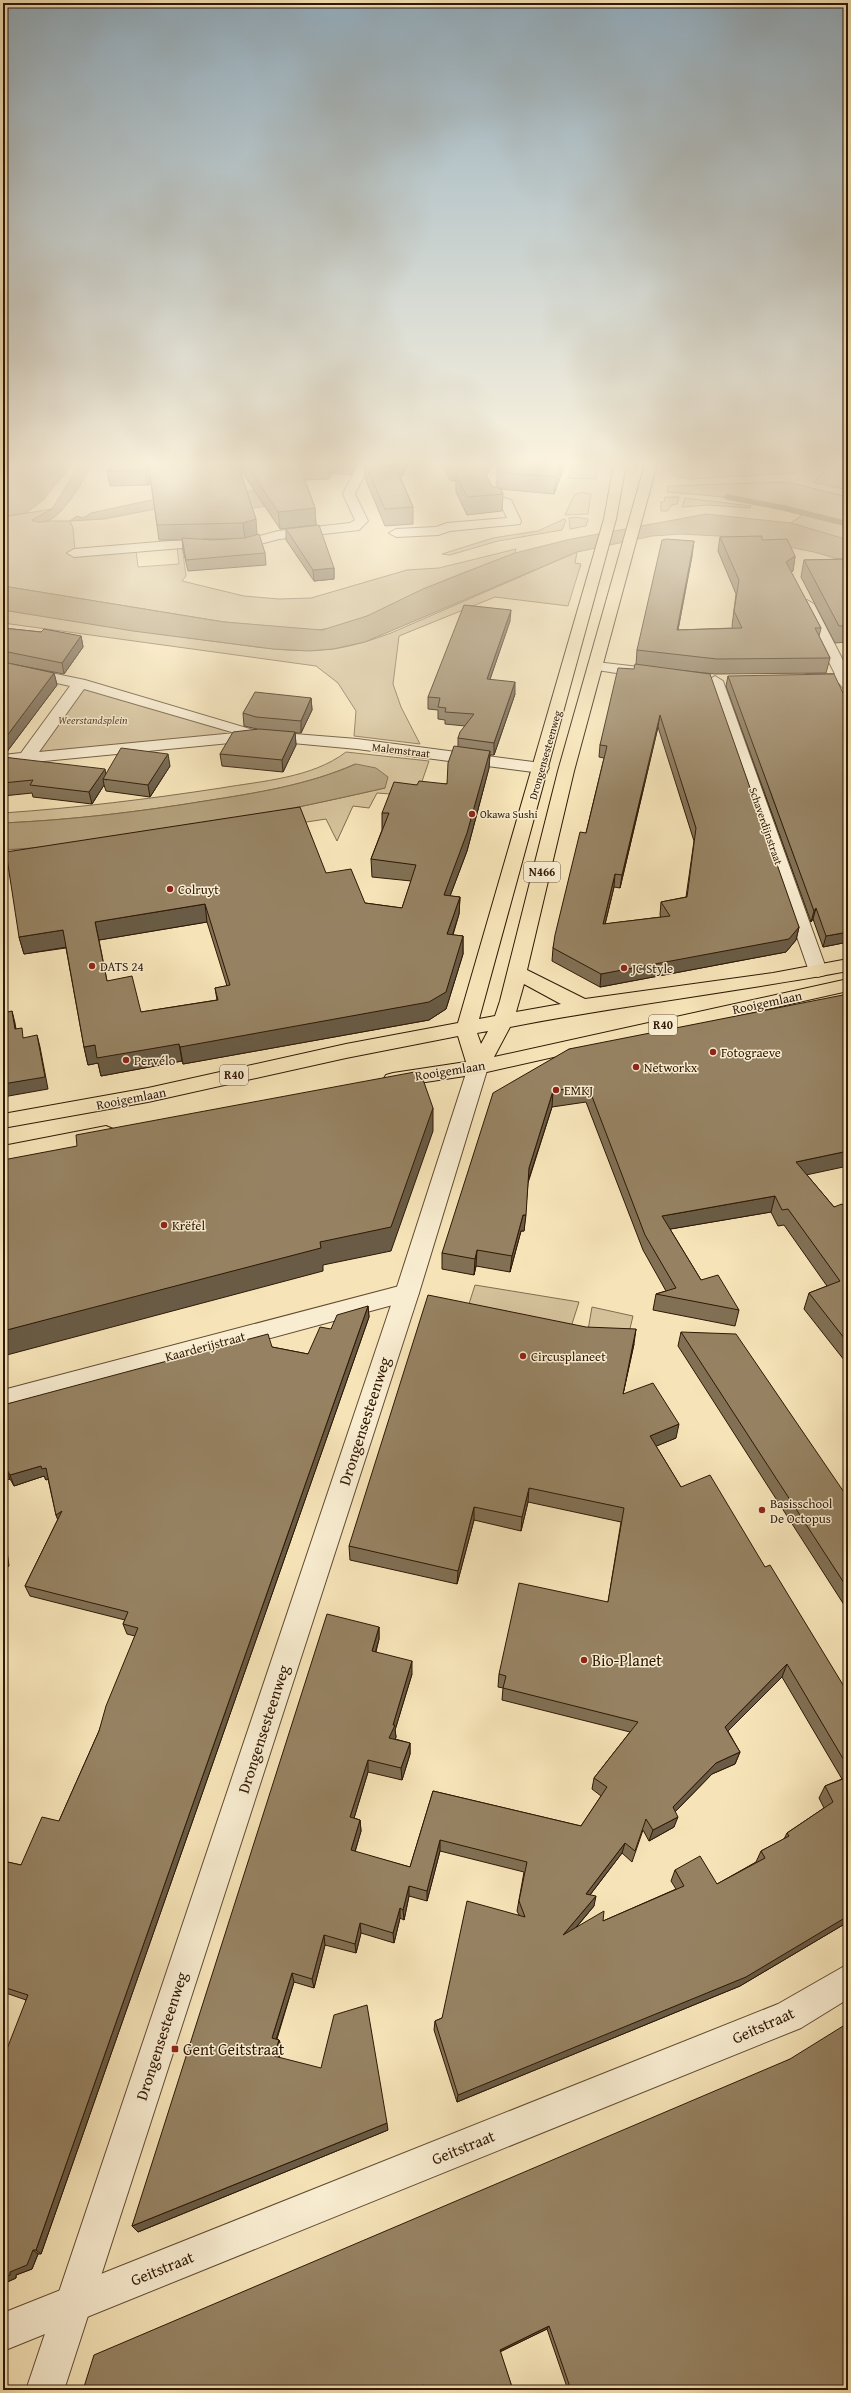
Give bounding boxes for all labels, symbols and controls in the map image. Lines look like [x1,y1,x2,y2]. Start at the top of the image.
street label: Drongensesteenweg [525,708,566,801]
park label: Weerstandsplein [58,712,128,728]
street label: Malemstraat [371,738,431,762]
street label: Schaverdijnstraat [745,785,787,867]
place label: Okawa Sushi [480,806,538,822]
marker: Okawa Sushi [467,809,477,819]
road number: N466 [524,862,560,882]
place label: Colruyt [178,880,219,899]
marker: Colruyt [165,884,175,894]
place label: DATS 24 [100,957,144,976]
place label: JC Style [630,959,673,978]
marker: DATS 24 [87,961,97,971]
marker: JC Style [619,963,629,973]
street label: Rooigemlaan [730,986,804,1019]
road number: R40 [649,1015,677,1035]
place label: Fotograeve [721,1043,781,1062]
marker: Fotograeve [708,1047,718,1057]
place label: Pervélo [134,1051,176,1070]
marker: Pervélo [121,1055,131,1065]
street label: Rooigemlaan [414,1055,487,1085]
place label: Networkx [644,1058,698,1077]
marker: Networkx [631,1062,641,1072]
road number: R40 [220,1065,248,1085]
place label: EMKJ [564,1081,593,1100]
street label: Rooigemlaan [95,1082,168,1115]
marker: EMKJ [551,1085,561,1095]
place label: Krëfel [172,1216,205,1235]
marker: Krëfel [159,1220,169,1230]
street label: Kaarderijstraat [163,1327,248,1366]
place label: Circusplaneet [531,1347,606,1366]
marker: Circusplaneet [518,1351,528,1361]
street label: Drongensesteenweg [332,1354,396,1488]
place label: Basisschool De Octopus [770,1494,833,1528]
marker: Basisschool De Octopus [757,1505,767,1515]
place label: Bio-Planet [592,1648,662,1672]
marker: Bio-Planet [579,1655,589,1665]
street label: Drongensesteenweg [231,1662,295,1796]
street label: Drongensesteenweg [129,1969,193,2103]
street label: Geitstraat [728,2000,798,2049]
place label: Gent Geitstraat [183,2037,285,2061]
marker: Gent Geitstraat [170,2044,180,2054]
street label: Geitstraat [428,2123,499,2171]
street label: Geitstraat [127,2244,198,2292]

